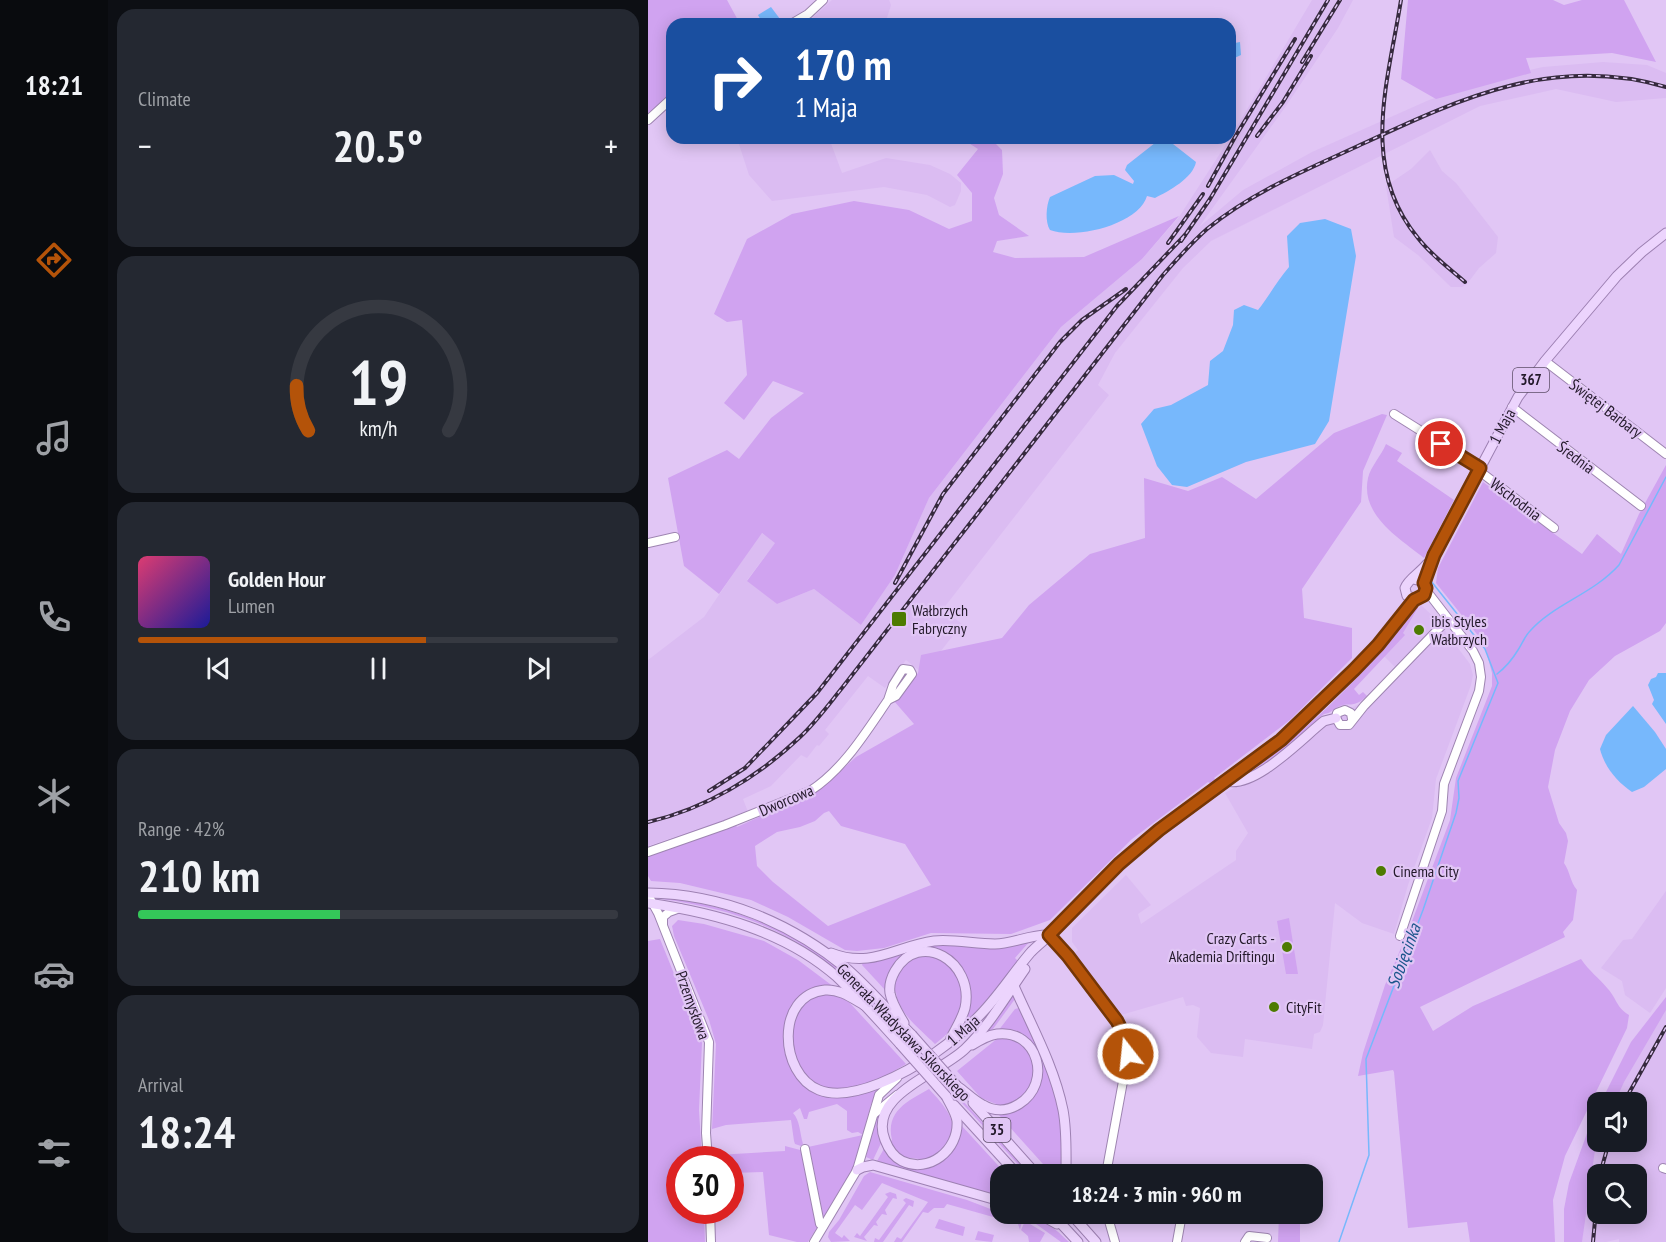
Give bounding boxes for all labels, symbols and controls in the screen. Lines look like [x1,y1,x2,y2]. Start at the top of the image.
text: 170 m [795,37,892,92]
icon: right [696,42,774,120]
text: 18:21 [25,68,83,102]
text: Climate [138,86,191,112]
text: 1 Maja [795,90,857,124]
text: 20.5° [333,116,423,174]
text: − [138,124,152,167]
text: + [604,124,618,167]
icon: directions [33,239,75,281]
text: 19 [348,342,408,423]
road number: 367 [1513,368,1549,392]
street label: Świętej Barbary [1566,374,1646,442]
street label: 1 Maja [1484,405,1520,447]
text: km/h [359,415,397,443]
icon: music [33,417,75,459]
pin [1415,418,1466,469]
icon: arrive [1424,427,1457,460]
street label: Średnia [1553,436,1599,478]
street label: Wschodnia [1486,473,1546,525]
text: Golden Hour [228,565,326,593]
text: Lumen [228,593,275,619]
icon: phone [33,596,75,638]
place label: Wałbrzych Fabryczny [912,600,968,638]
marker: Wałbrzych Fabryczny [890,610,908,628]
place label: ibis Styles Wałbrzych [1431,611,1487,649]
marker: ibis Styles Wałbrzych [1412,623,1426,637]
icon: previous [202,652,235,685]
icon: pause [362,652,395,685]
icon: next [522,652,555,685]
icon: climate [33,775,75,817]
street label: Dworcowa [756,780,816,820]
text: Range · 42% [138,816,225,842]
text: 210 km [138,846,260,904]
place label: Cinema City [1393,861,1459,881]
marker: Cinema City [1374,864,1388,878]
water label: Sobięcinka [1381,920,1426,991]
place label: Crazy Carts - Akademia Driftingu [1169,928,1275,966]
marker: Crazy Carts - Akademia Driftingu [1280,940,1294,954]
icon: car [33,953,75,995]
street label: Generała Władysława Sikorskiego [833,959,975,1105]
street label: Przemysłowa [671,968,715,1042]
place label: CityFit [1286,997,1322,1017]
marker: CityFit [1267,1000,1281,1014]
street label: 1 Maja [942,1010,984,1050]
position arrow [1096,1022,1160,1086]
text: Arrival [138,1072,183,1098]
map controls [1587,1092,1647,1224]
button: sound [1587,1092,1647,1152]
text: 18:24 [138,1102,235,1160]
road number: 35 [984,1118,1010,1142]
icon: filters [33,1132,75,1174]
speed limit sign: 30 [666,1146,744,1224]
button: search [1587,1164,1647,1224]
text: 18:24 · 3 min · 960 m [1071,1180,1242,1208]

